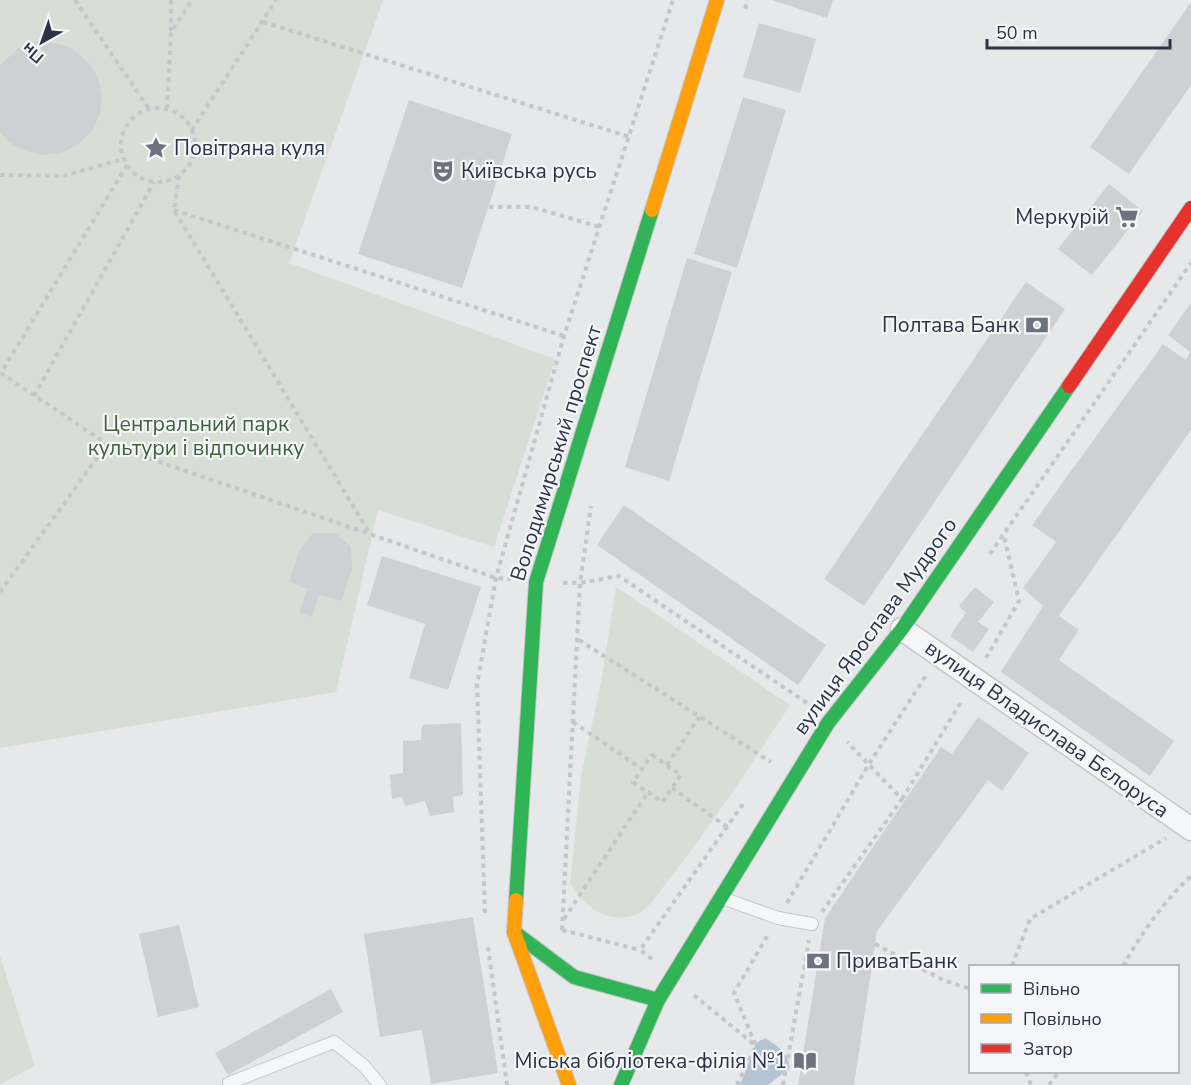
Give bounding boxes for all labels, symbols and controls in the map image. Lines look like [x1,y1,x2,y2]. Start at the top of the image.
north arrow [12,12,72,72]
scale bar [987,12,1170,50]
text: 50 m [996,21,1038,45]
text: Пн [17,37,49,68]
place label: Повітряна куля [174,134,325,162]
place icon: Повітряна куля [143,135,169,161]
place label: Київська русь [461,157,597,185]
theatre icon: Київська русь [430,158,456,184]
place label: Меркурій [1015,203,1109,231]
supermarket icon: Меркурій [1114,204,1140,230]
place label: Полтава Банк [882,311,1020,339]
bank icon: Полтава Банк [1024,312,1050,338]
street label: Володимирський проспект [504,321,608,584]
park label: Центральний парк культури і відпочинку [88,410,304,462]
street label: вулиця Ярослава Мудрого [787,512,963,740]
street label: вулиця Владислава Бєлоруса [919,634,1175,824]
place label: ПриватБанк [836,947,958,975]
bank icon: ПриватБанк [805,948,831,974]
legend [969,965,1179,1073]
text: Вільно [1023,977,1080,1001]
text: Повільно [1023,1007,1102,1031]
text: Затор [1023,1037,1073,1061]
place label: Міська бібліотека-філія №1 [515,1047,787,1075]
library icon: Міська бібліотека-філія №1 [792,1048,818,1074]

